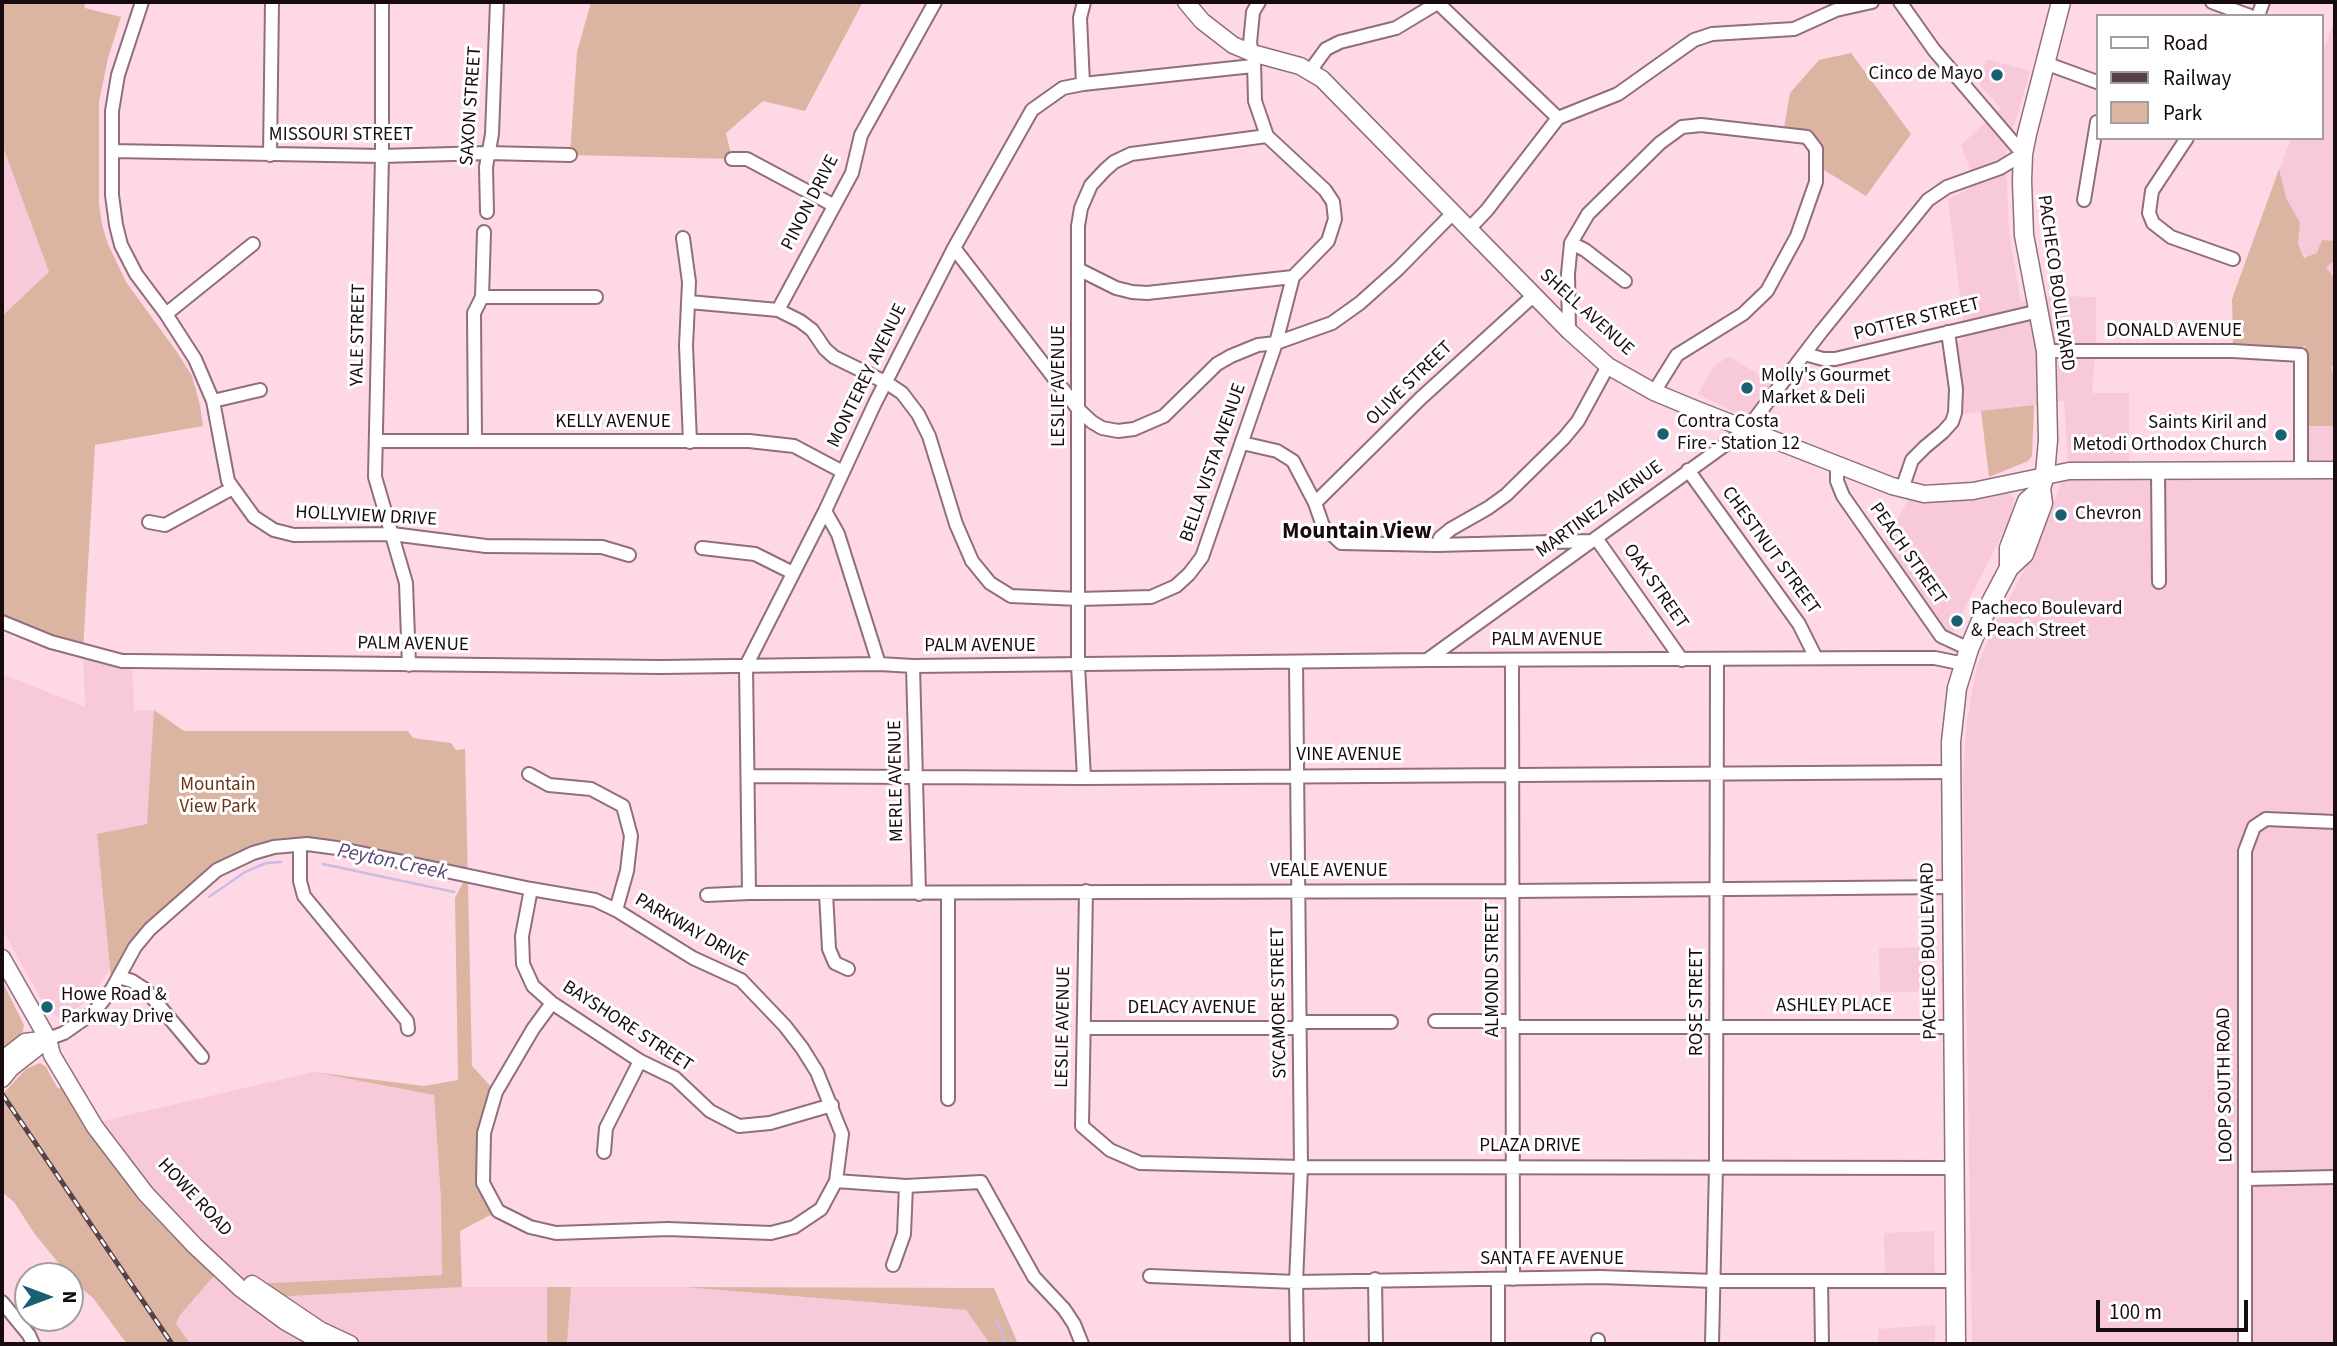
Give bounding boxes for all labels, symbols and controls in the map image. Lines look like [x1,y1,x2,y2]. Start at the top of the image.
legend [2096,14,2323,140]
text: Road [2163,28,2208,58]
street label: SAXON STREET [456,46,488,166]
text: Railway [2163,63,2231,93]
place label: Cinco de Mayo [1868,64,1983,86]
marker: Cinco de Mayo [1989,67,2005,83]
text: Park [2163,98,2202,128]
street label: MISSOURI STREET [269,125,413,147]
street label: PINON DRIVE [777,151,845,255]
street label: PACHECO BOULEVARD [2031,193,2079,373]
street label: SHELL AVENUE [1534,265,1638,361]
street label: YALE STREET [347,283,371,387]
street label: POTTER STREET [1852,293,1982,347]
street label: MONTEREY AVENUE [823,300,913,452]
street label: DONALD AVENUE [2106,321,2242,343]
street label: LESLIE AVENUE [1049,325,1071,447]
street label: OLIVE STREET [1362,337,1458,431]
place label: Molly's Gourmet Market & Deli [1761,366,1890,410]
marker: Molly's Gourmet Market & Deli [1739,380,1755,396]
street label: BELLA VISTA AVENUE [1176,381,1252,545]
street label: KELLY AVENUE [555,412,671,434]
place label: Contra Costa Fire - Station 12 [1677,412,1800,456]
place label: Saints Kiril and Metodi Orthodox Church [2072,413,2267,457]
marker: Contra Costa Fire - Station 12 [1655,426,1671,442]
marker: Saints Kiril and Metodi Orthodox Church [2273,427,2289,443]
street label: MARTINEZ AVENUE [1532,457,1668,563]
street label: CHESTNUT STREET [1716,483,1824,619]
street label: PEACH STREET [1864,499,1950,609]
street label: HOLLYVIEW DRIVE [295,502,437,532]
place label: Chevron [2075,504,2142,526]
marker: Chevron [2053,507,2069,523]
district label: Mountain View [1282,519,1432,547]
street label: OAK STREET [1617,540,1693,634]
place label: Pacheco Boulevard & Peach Street [1971,599,2122,643]
marker: Pacheco Boulevard & Peach Street [1949,613,1965,629]
street label: PALM AVENUE [1491,630,1603,652]
street label: PALM AVENUE [357,633,469,657]
street label: PALM AVENUE [924,636,1036,658]
street label: MERLE AVENUE [885,720,909,842]
street label: VINE AVENUE [1296,745,1402,767]
park label: Mountain View Park [180,775,256,819]
water label: Peyton Creek [335,839,449,887]
street label: VEALE AVENUE [1270,861,1388,883]
street label: PACHECO BOULEVARD [1917,862,1943,1040]
street label: PARKWAY DRIVE [630,889,752,973]
street label: ALMOND STREET [1483,903,1505,1037]
street label: SYCAMORE STREET [1267,927,1293,1079]
street label: ROSE STREET [1687,948,1709,1056]
street label: LESLIE AVENUE [1052,966,1076,1088]
street label: BAYSHORE STREET [558,976,696,1078]
place label: Howe Road & Parkway Drive [61,985,173,1029]
street label: ASHLEY PLACE [1776,996,1892,1018]
street label: DELACY AVENUE [1127,998,1257,1020]
marker: Howe Road & Parkway Drive [39,999,55,1015]
street label: LOOP SOUTH ROAD [2213,1007,2239,1163]
street label: PLAZA DRIVE [1479,1136,1581,1158]
street label: HOWE ROAD [152,1154,236,1242]
street label: SANTA FE AVENUE [1480,1249,1624,1271]
north arrow [14,1262,84,1332]
scale bar [2099,1286,2251,1330]
text: N [55,1291,82,1303]
text: 100 m [2109,1297,2162,1327]

